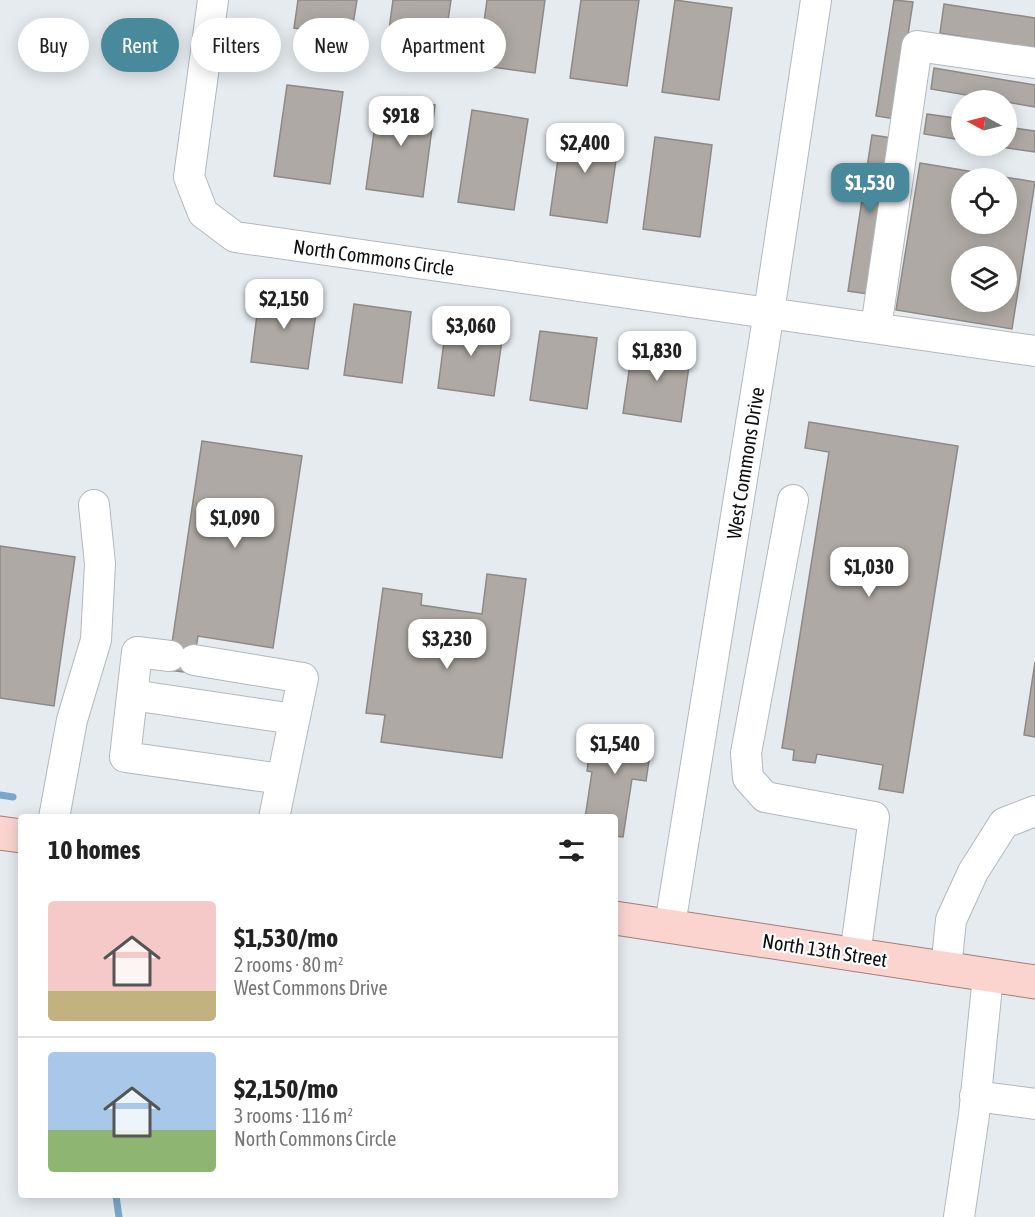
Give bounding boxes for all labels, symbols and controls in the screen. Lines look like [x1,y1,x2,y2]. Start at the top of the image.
chip: Buy [18,18,89,72]
chip: Rent [101,18,179,72]
chip: Filters [191,18,281,72]
chip: New [293,18,369,72]
chip: Apartment [381,18,506,72]
north arrow [951,90,1017,156]
map controls [951,90,1017,312]
pin: $918 [365,96,437,147]
text: $918 [383,104,419,127]
pin: $2,400 [536,123,634,174]
text: $2,400 [560,131,610,154]
pin: $1,530 [821,163,919,214]
button: locate [951,168,1017,234]
text: $1,530 [845,171,895,194]
street label: North Commons Circle [292,234,456,280]
button: layers [951,246,1017,312]
pin: $2,150 [235,279,333,330]
text: $2,150 [259,287,309,310]
pin: $3,060 [422,306,520,357]
text: $3,060 [446,314,496,337]
pin: $1,830 [608,331,706,382]
text: $1,830 [632,339,682,362]
street label: West Commons Drive [722,385,768,541]
pin: $1,090 [186,498,284,549]
text: $1,090 [210,506,260,529]
pin: $1,030 [820,547,918,598]
text: $1,030 [844,555,894,578]
pin: $3,230 [398,619,496,670]
text: $3,230 [422,627,472,650]
pin: $1,540 [566,724,664,775]
text: $1,540 [590,732,640,755]
icon: filters [555,834,588,867]
text: 10 homes [48,835,141,865]
text: $1,530/mo [234,923,338,953]
icon: home [96,925,168,997]
street label: North 13th Street [761,929,889,971]
text: 2 rooms · 80 m² [234,953,344,976]
text: West Commons Drive [234,976,387,999]
text: $2,150/mo [234,1074,338,1104]
icon: home [96,1076,168,1148]
text: 3 rooms · 116 m² [234,1104,353,1127]
text: North Commons Circle [234,1127,396,1150]

